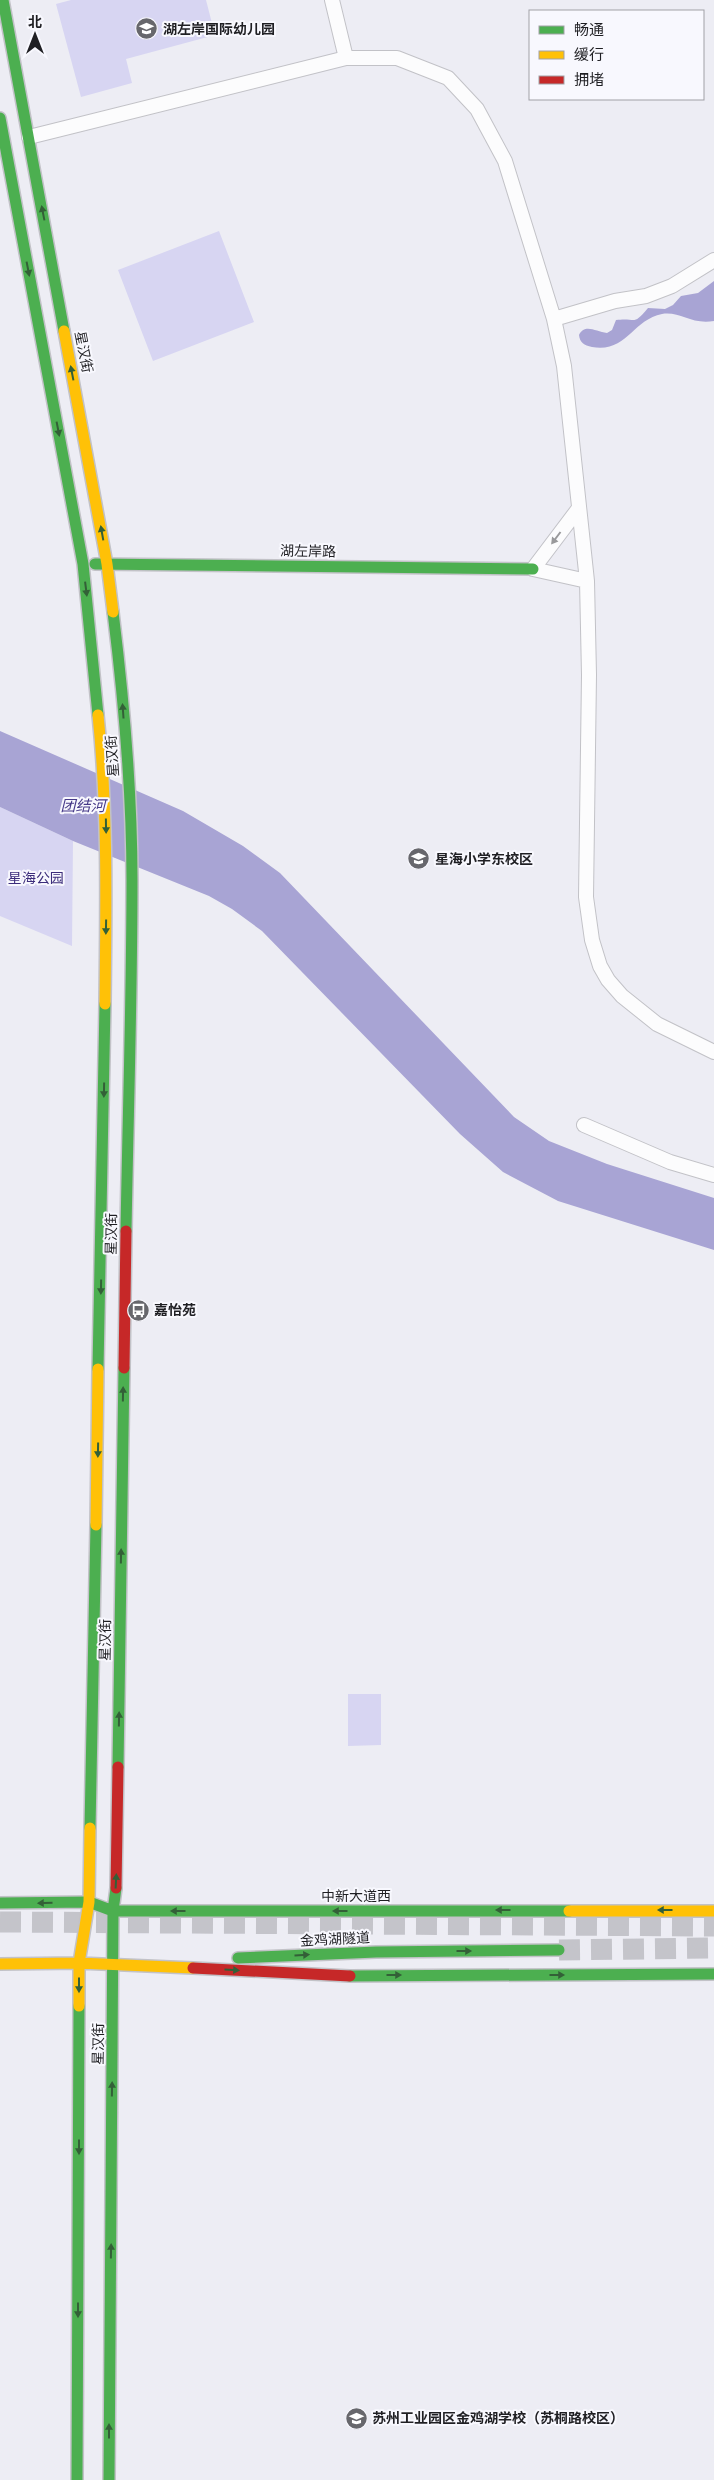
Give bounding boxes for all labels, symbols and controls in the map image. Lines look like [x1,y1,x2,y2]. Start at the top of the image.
north arrow [10,10,60,60]
legend [529,10,704,100]
text: 北 [28,14,42,30]
school or university icon: 湖左岸国际幼儿园 [135,17,159,41]
place label: 湖左岸国际幼儿园 [163,21,275,37]
text: 畅通 [574,21,604,39]
text: 缓行 [574,46,604,64]
text: 拥堵 [574,71,604,89]
one-way arrow [38,205,46,221]
one-way arrow [25,261,33,277]
street label: 星汉街 [72,330,96,374]
one-way arrow [68,364,76,380]
one-way arrow [55,421,63,437]
one-way arrow [97,524,105,540]
one-way arrow [550,531,561,544]
street label: 湖左岸路 [280,543,336,559]
one-way arrow [82,581,90,597]
one-way arrow [119,703,127,719]
street label: 星汉街 [103,734,121,778]
water label: 团结河 [60,797,108,815]
one-way arrow [102,818,110,834]
school or university icon: 星海小学东校区 [407,847,431,871]
place label: 星海小学东校区 [435,851,533,867]
park label: 星海公园 [8,870,64,886]
one-way arrow [102,920,110,936]
one-way arrow [100,1082,108,1098]
street label: 星汉街 [103,1213,119,1255]
one-way arrow [96,1280,104,1296]
bus stop icon: 嘉怡苑 [126,1298,150,1322]
place label: 嘉怡苑 [154,1302,196,1318]
one-way arrow [119,1386,127,1402]
one-way arrow [94,1442,102,1458]
one-way arrow [117,1548,125,1564]
street label: 星汉街 [97,1619,113,1661]
one-way arrow [115,1710,123,1726]
one-way arrow [113,1873,121,1889]
street label: 中新大道西 [321,1888,391,1904]
one-way arrow [36,1899,52,1907]
one-way arrow [495,1906,511,1914]
one-way arrow [657,1906,673,1914]
one-way arrow [170,1907,186,1915]
one-way arrow [332,1907,348,1915]
street label: 金鸡湖隧道 [300,1929,370,1949]
one-way arrow [457,1947,473,1955]
one-way arrow [294,1951,310,1959]
one-way arrow [224,1967,240,1975]
one-way arrow [387,1971,403,1979]
one-way arrow [549,1971,565,1979]
one-way arrow [75,1977,83,1993]
street label: 星汉街 [90,2023,106,2065]
one-way arrow [108,2081,116,2097]
one-way arrow [75,2140,83,2156]
one-way arrow [107,2243,115,2259]
one-way arrow [74,2302,82,2318]
school or university icon: 苏州工业园区金鸡湖学校（苏桐路校区） [344,2406,368,2430]
place label: 苏州工业园区金鸡湖学校（苏桐路校区） [372,2410,624,2426]
one-way arrow [105,2423,113,2439]

